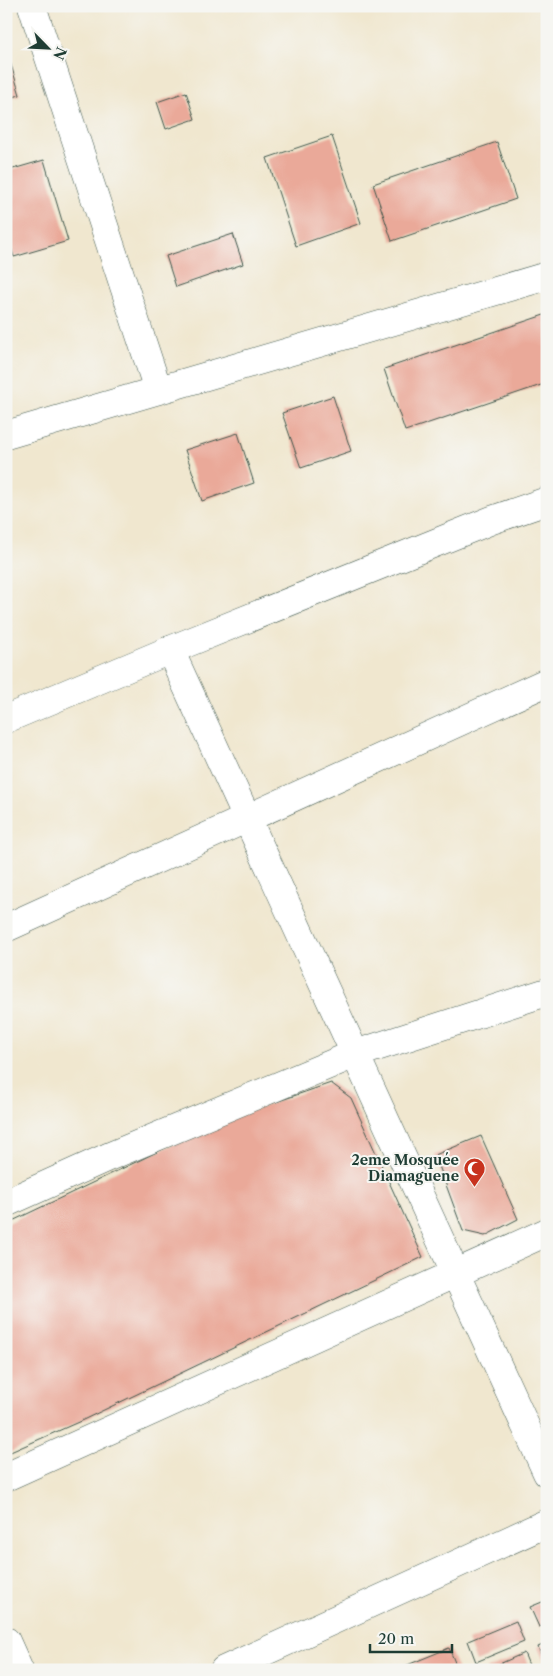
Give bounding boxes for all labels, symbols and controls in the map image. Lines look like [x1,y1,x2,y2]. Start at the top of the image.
north arrow [22,22,72,72]
text: N [49,44,71,63]
place label: 2eme Mosquée Diamaguene [351,1151,459,1185]
mosque icon: 2eme Mosquée Diamaguene [463,1156,487,1187]
scale bar [370,1621,453,1653]
text: 20 m [378,1629,414,1648]

